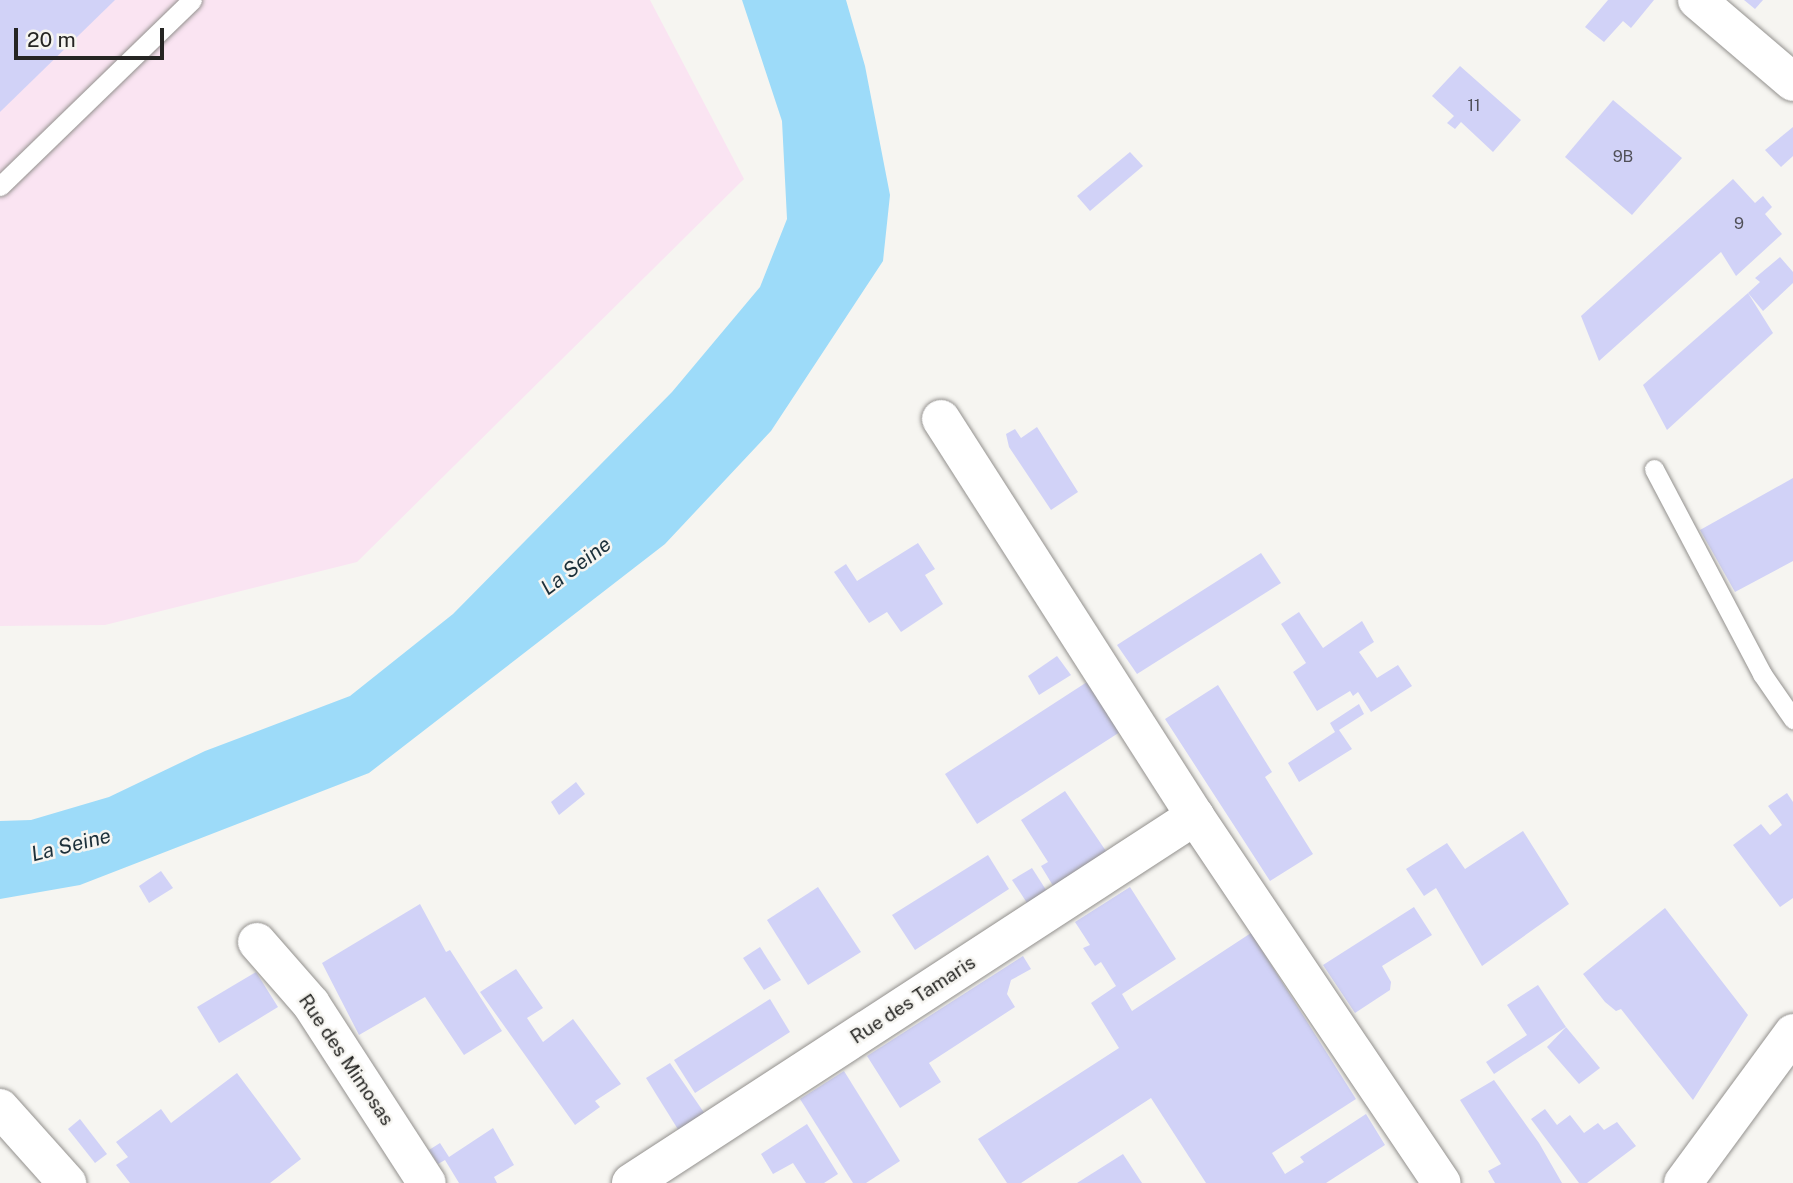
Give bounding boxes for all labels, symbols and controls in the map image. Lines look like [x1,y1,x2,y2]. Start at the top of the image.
scale bar [18,14,168,58]
text: 20 m [27,27,76,52]
house number: 11 [1467,96,1481,116]
house number: 9B [1613,147,1633,167]
house number: 9 [1734,214,1744,234]
water label: La Seine [536,531,616,601]
water label: La Seine [29,823,113,867]
street label: Rue des Tamaris [846,951,980,1049]
street label: Rue des Mimosas [294,990,398,1130]

